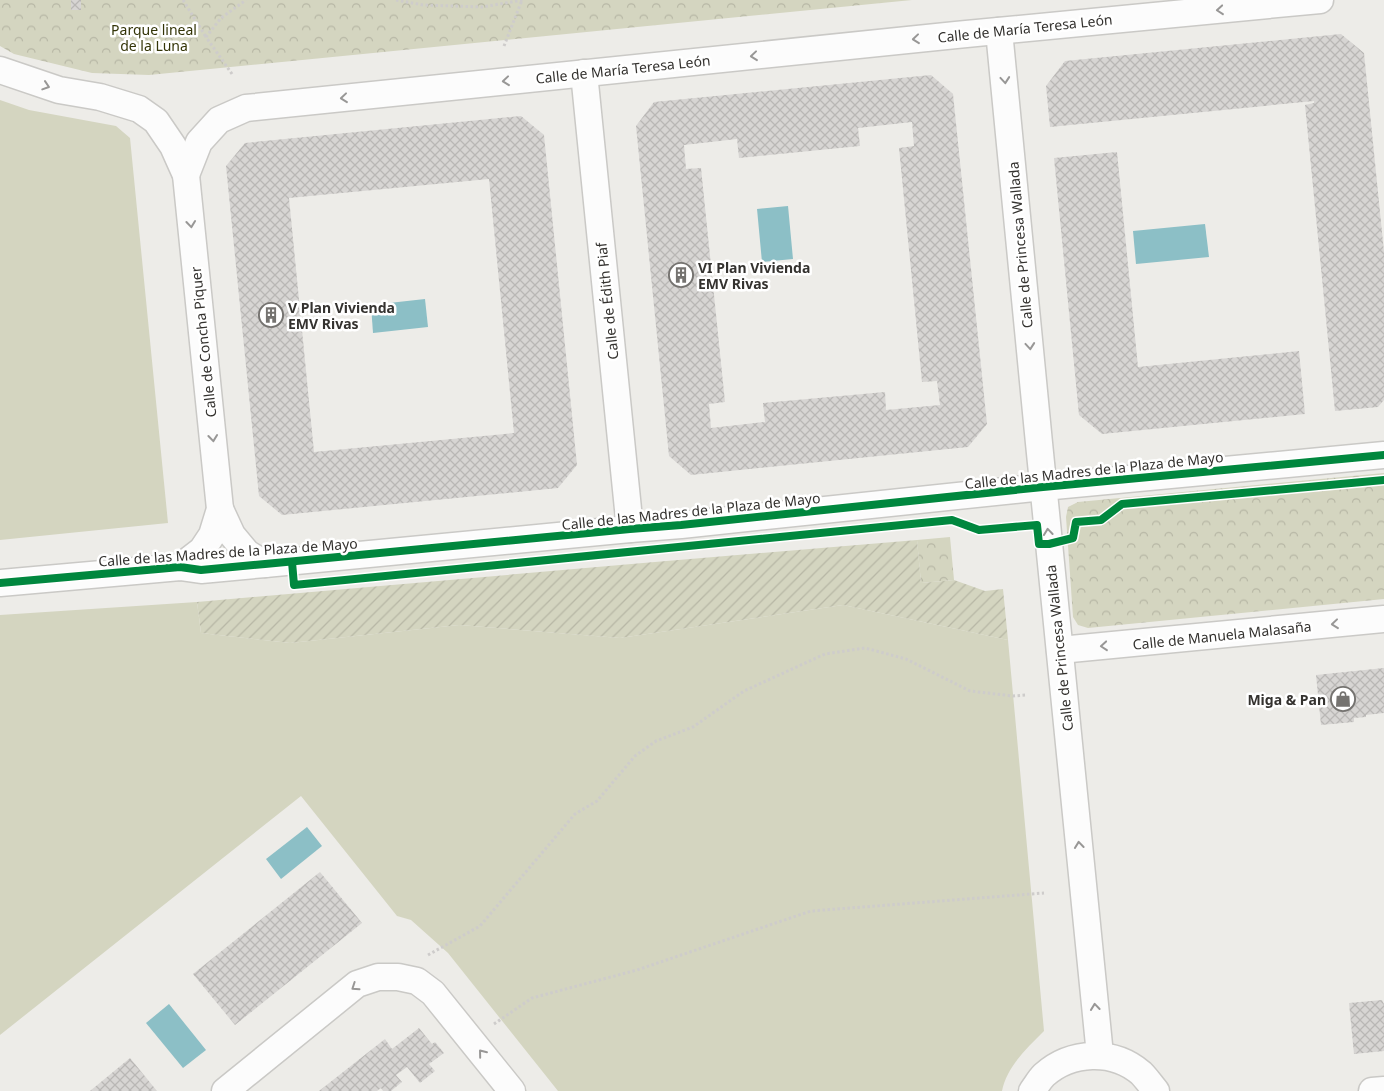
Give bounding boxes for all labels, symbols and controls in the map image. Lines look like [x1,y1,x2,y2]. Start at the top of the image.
one-way arrow [1215,4,1223,15]
street label: Calle de María Teresa León [937,9,1113,47]
park label: Parque lineal de la Luna [111,20,197,55]
one-way arrow [912,33,920,44]
street label: Calle de María Teresa León [535,50,711,88]
one-way arrow [750,50,758,61]
one-way arrow [501,75,509,86]
one-way arrow [999,76,1010,84]
one-way arrow [41,80,50,90]
one-way arrow [340,92,348,103]
street label: Calle de Princesa Wallada [1003,161,1037,329]
one-way arrow [185,220,196,228]
street label: Calle de Édith Piaf [591,240,623,361]
place label: VI Plan Vivienda EMV Rivas [698,258,810,293]
building icon: VI Plan Vivienda EMV Rivas [668,262,694,288]
street label: Calle de Concha Piquer [186,265,220,418]
place label: V Plan Vivienda EMV Rivas [288,298,395,333]
building icon: V Plan Vivienda EMV Rivas [258,302,284,328]
one-way arrow [1024,342,1035,350]
one-way arrow [207,434,218,442]
street label: Calle de las Madres de la Plaza de Mayo [964,447,1224,493]
street label: Calle de las Madres de la Plaza de Mayo [561,488,821,534]
one-way arrow [1043,528,1054,536]
street label: Calle de las Madres de la Plaza de Mayo [98,533,358,571]
street label: Calle de Princesa Wallada [1041,564,1077,732]
street label: Calle de Manuela Malasaña [1132,616,1312,654]
one-way arrow [1331,618,1339,629]
one-way arrow [1100,640,1108,651]
shop icon: Miga & Pan [1330,686,1356,712]
place label: Miga & Pan [1247,690,1326,709]
one-way arrow [1074,841,1085,849]
one-way arrow [351,981,360,990]
one-way arrow [1090,1003,1101,1011]
one-way arrow [479,1050,487,1059]

